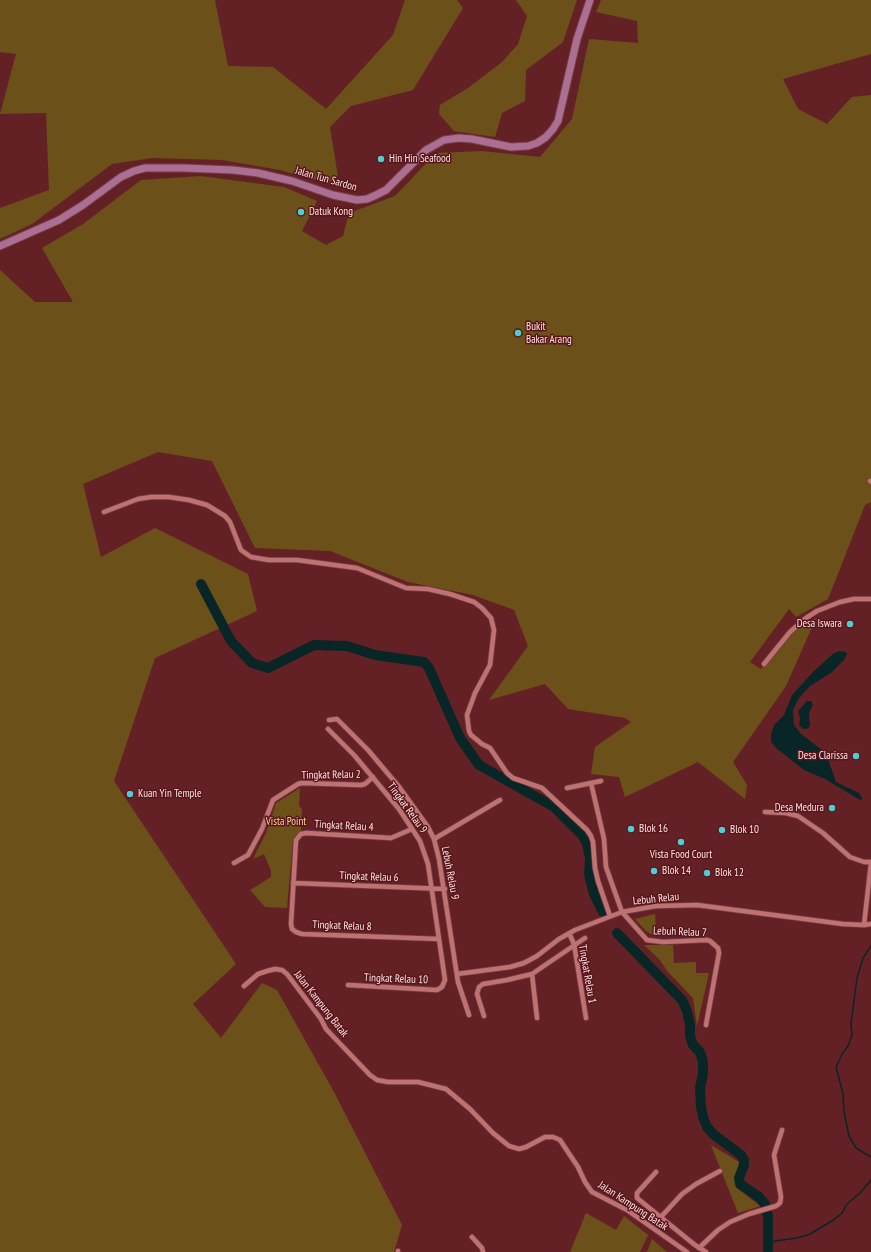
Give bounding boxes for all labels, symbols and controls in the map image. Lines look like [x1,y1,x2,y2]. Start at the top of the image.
place label: Hin Hin Seafood [389,152,451,166]
marker: Hin Hin Seafood [376,154,386,164]
street label: Jalan Tun Sardon [294,164,358,194]
place label: Datuk Kong [309,205,353,219]
marker: Datuk Kong [296,207,306,217]
place label: Bukit Bakar Arang [526,320,572,346]
marker: Bukit Bakar Arang [513,328,523,338]
place label: Desa Iswara [797,617,842,631]
marker: Desa Iswara [845,619,855,629]
place label: Desa Clarissa [798,749,848,763]
marker: Desa Clarissa [851,751,861,761]
street label: Tingkat Relau 2 [301,768,361,782]
street label: Tingkat Relau 9 [384,780,430,836]
place label: Kuan Yin Temple [138,787,201,801]
marker: Kuan Yin Temple [125,789,135,799]
place label: Desa Medura [775,801,824,815]
marker: Desa Medura [827,803,837,813]
park label: Vista Point [266,815,306,829]
street label: Tingkat Relau 4 [314,818,374,834]
place label: Blok 16 [639,822,668,836]
place label: Blok 10 [730,823,759,837]
marker: Blok 16 [626,824,636,834]
marker: Blok 10 [717,825,727,835]
marker: Vista Food Court [676,837,686,847]
street label: Lebuh Relau 9 [438,845,462,901]
place label: Vista Food Court [650,848,712,862]
place label: Blok 14 [662,864,691,878]
marker: Blok 14 [649,866,659,876]
place label: Blok 12 [715,866,744,880]
marker: Blok 12 [702,868,712,878]
street label: Tingkat Relau 6 [339,869,399,885]
street label: Lebuh Relau [632,890,680,908]
street label: Tingkat Relau 8 [312,918,372,934]
street label: Lebuh Relau 7 [653,924,707,940]
street label: Tingkat Relau 1 [575,944,599,1004]
street label: Jalan Kampung Batak [291,968,351,1040]
street label: Tingkat Relau 10 [364,971,428,987]
street label: Jalan Kampung Batak [596,1178,670,1234]

